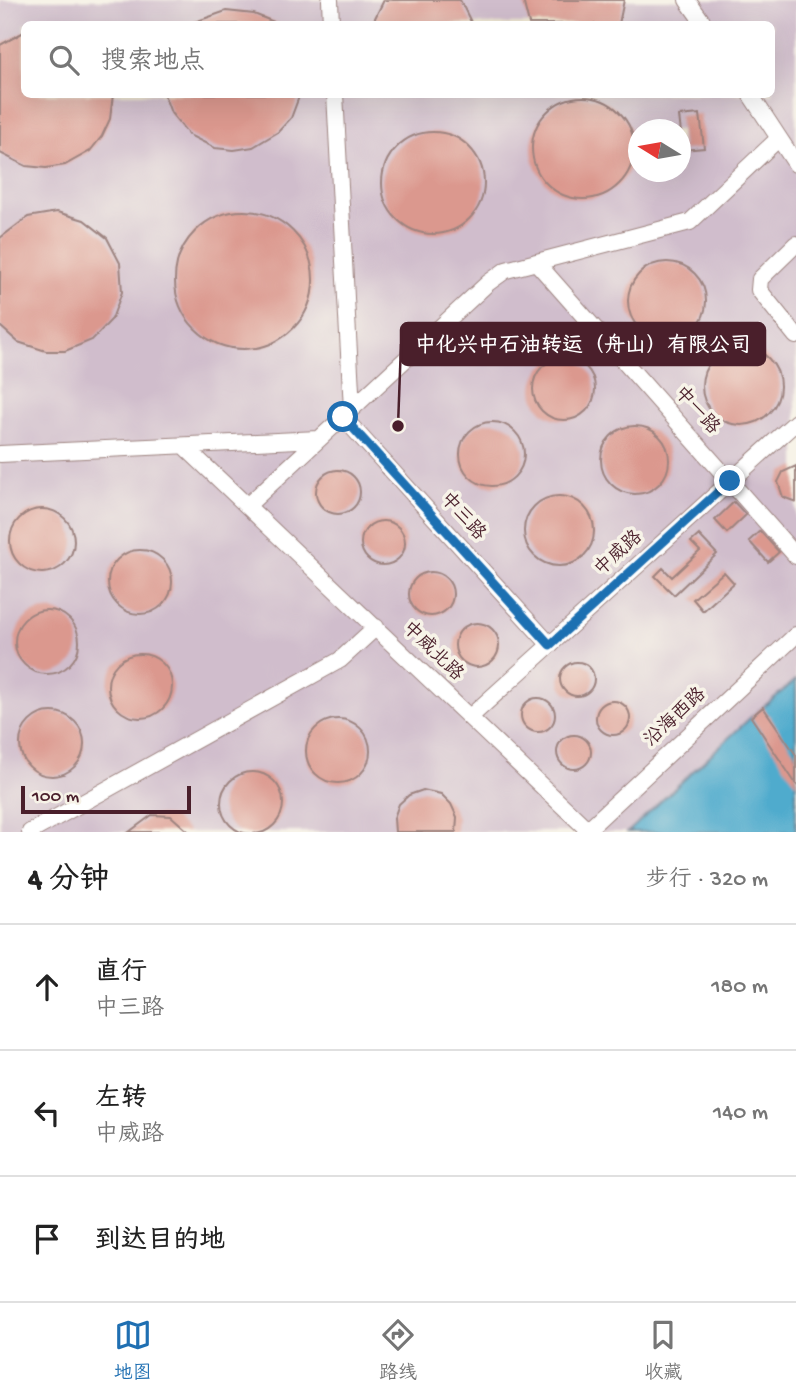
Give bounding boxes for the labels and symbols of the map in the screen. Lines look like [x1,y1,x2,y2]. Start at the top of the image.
north arrow [628,119,691,182]
callout: 中化兴中石油转运（舟山）有限公司 [401,323,765,365]
text: 中化兴中石油转运（舟山）有限公司 [415,333,751,360]
street label: 中一路 [668,381,724,440]
route start [327,401,358,432]
route end [714,465,745,496]
street label: 中三路 [434,487,490,546]
street label: 中威路 [589,526,648,582]
street label: 中威北路 [397,617,468,687]
street label: 沿海西路 [640,683,712,752]
scale bar [21,783,191,815]

